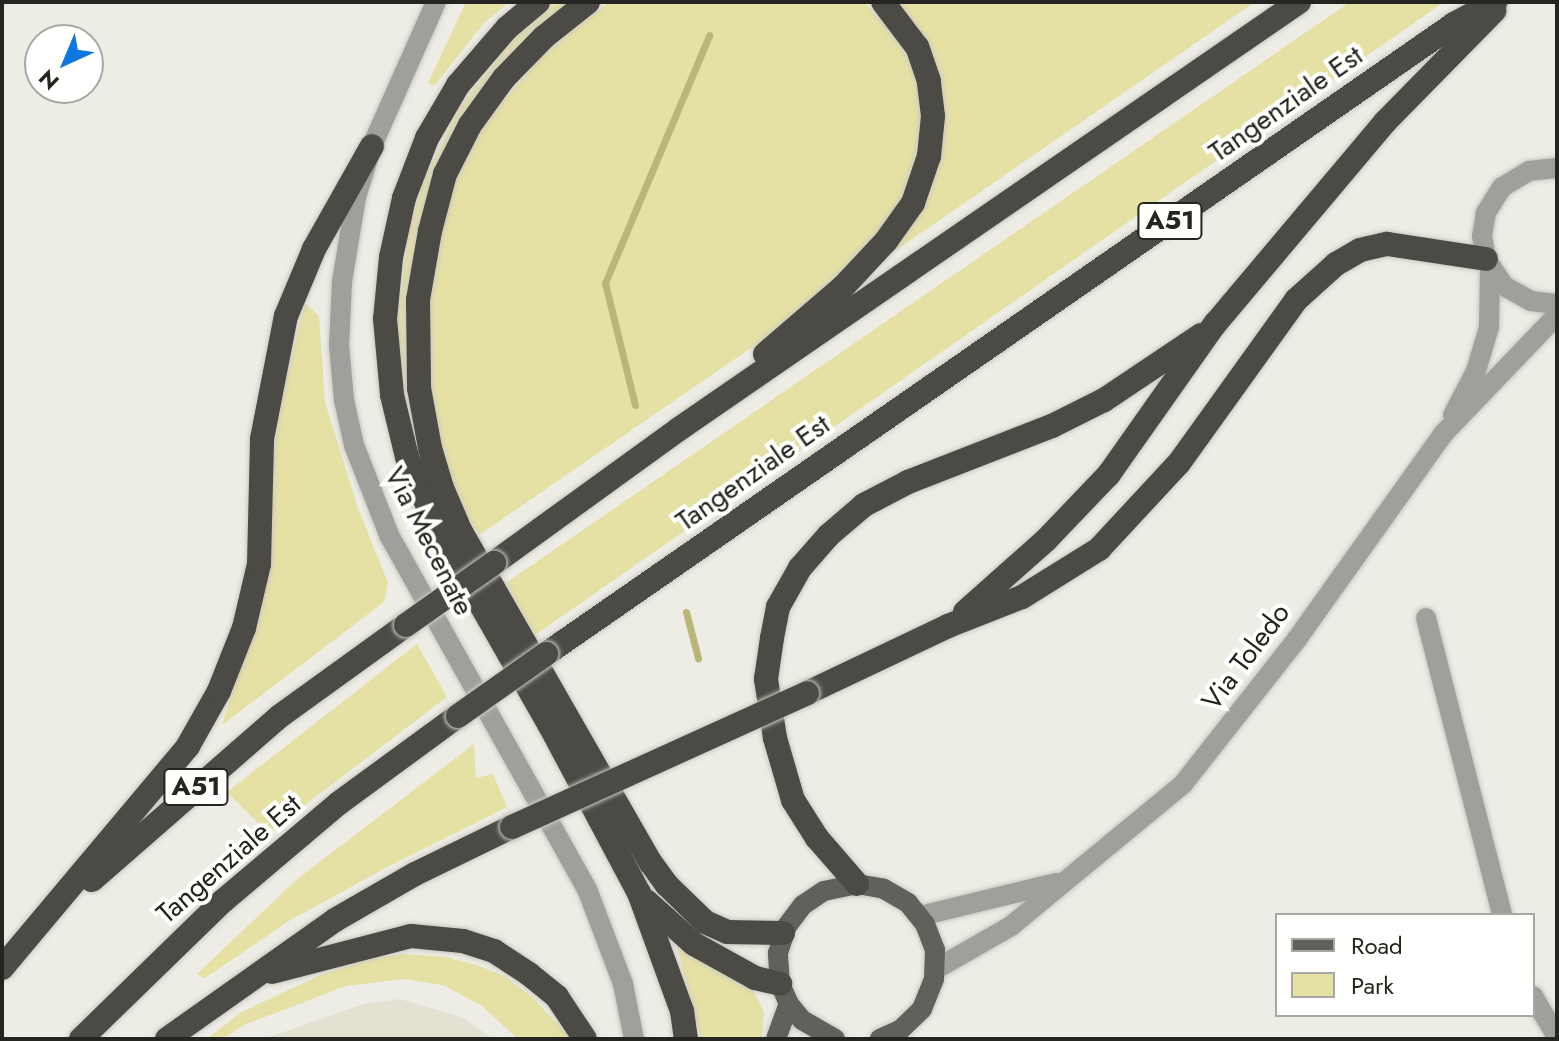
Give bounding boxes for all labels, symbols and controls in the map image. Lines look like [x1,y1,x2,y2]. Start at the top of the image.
north arrow [24,24,104,104]
street label: Tangenziale Est [1203,39,1369,169]
text: N [31,62,66,97]
road number: A51 [1136,199,1204,243]
street label: Tangenziale Est [670,408,836,538]
street label: Via Mecenate [377,461,481,621]
street label: Via Toledo [1195,597,1297,717]
road number: A51 [162,765,230,809]
street label: Tangenziale Est [150,787,308,931]
legend [1275,913,1535,1017]
text: Road [1351,928,1403,963]
text: Park [1351,968,1394,1003]

